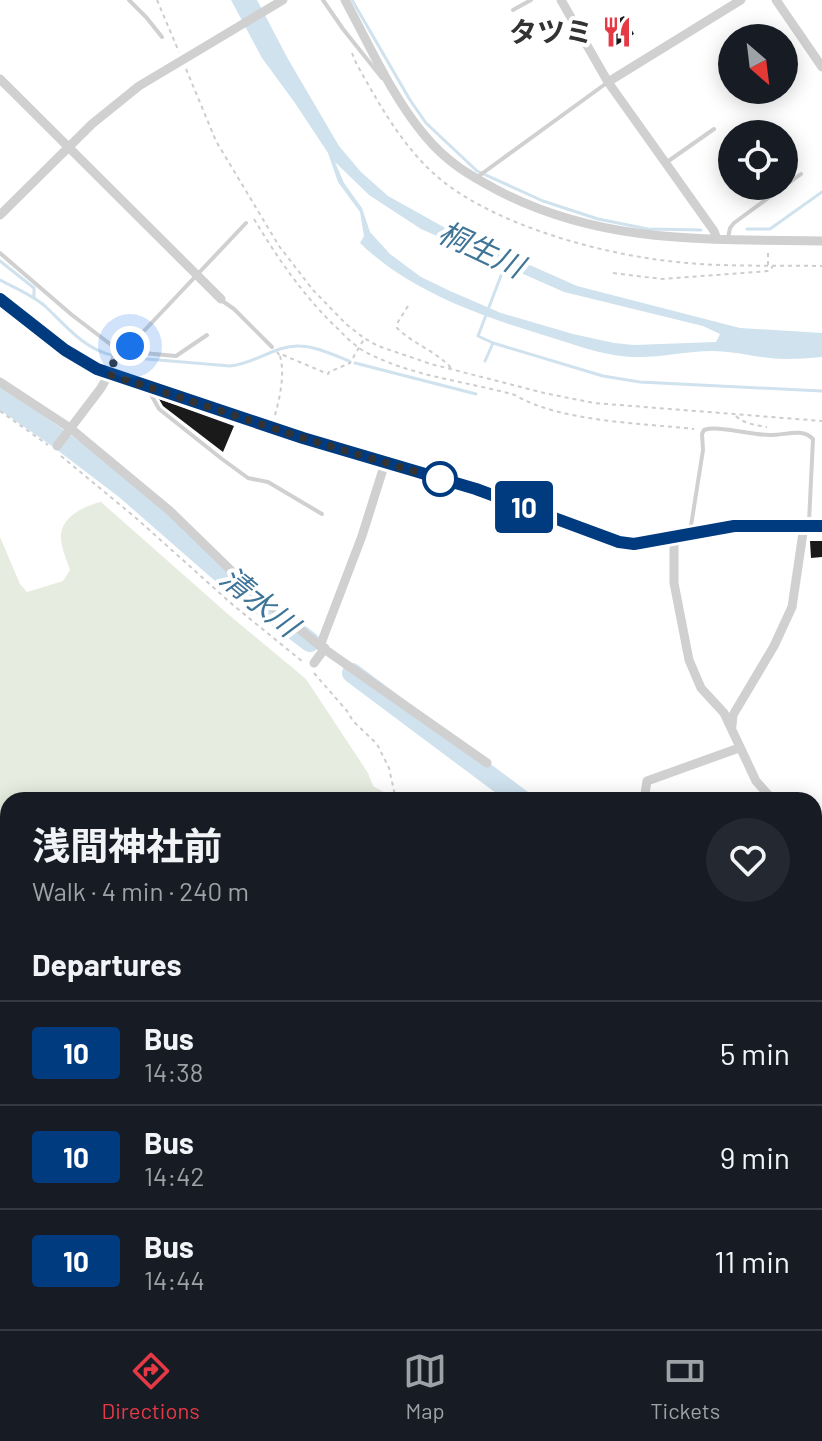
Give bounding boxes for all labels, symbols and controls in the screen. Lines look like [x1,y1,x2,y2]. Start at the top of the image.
place label: タツミ [509,14,593,48]
restaurant icon: タツミ [600,15,634,49]
north arrow [718,24,798,104]
map controls [718,24,798,200]
button: locate [718,120,798,200]
water label: 桐生川 [433,213,533,285]
your location [110,326,150,366]
unlabelled marker [423,462,457,496]
line badge: 10 [488,481,560,533]
text: 10 [511,490,537,524]
water label: 清水川 [214,558,309,645]
button: heart [706,818,790,902]
text: 浅間神社前 [32,822,222,868]
text: Walk · 4 min · 240 m [32,875,249,906]
text: Departures [32,946,182,982]
text: Bus [144,1020,194,1056]
text: 5 min [720,1035,790,1071]
text: 10 [63,1036,89,1070]
text: 14:38 [144,1056,203,1087]
text: Bus [144,1124,194,1160]
text: 9 min [720,1139,790,1175]
text: 10 [63,1140,89,1174]
text: 14:42 [144,1160,205,1191]
text: Bus [144,1228,194,1264]
text: 11 min [714,1243,790,1279]
text: 10 [63,1244,89,1278]
text: 14:44 [144,1264,205,1295]
tab: Directions [102,1349,200,1423]
tab: Map [403,1349,447,1423]
tab: Tickets [650,1349,720,1423]

